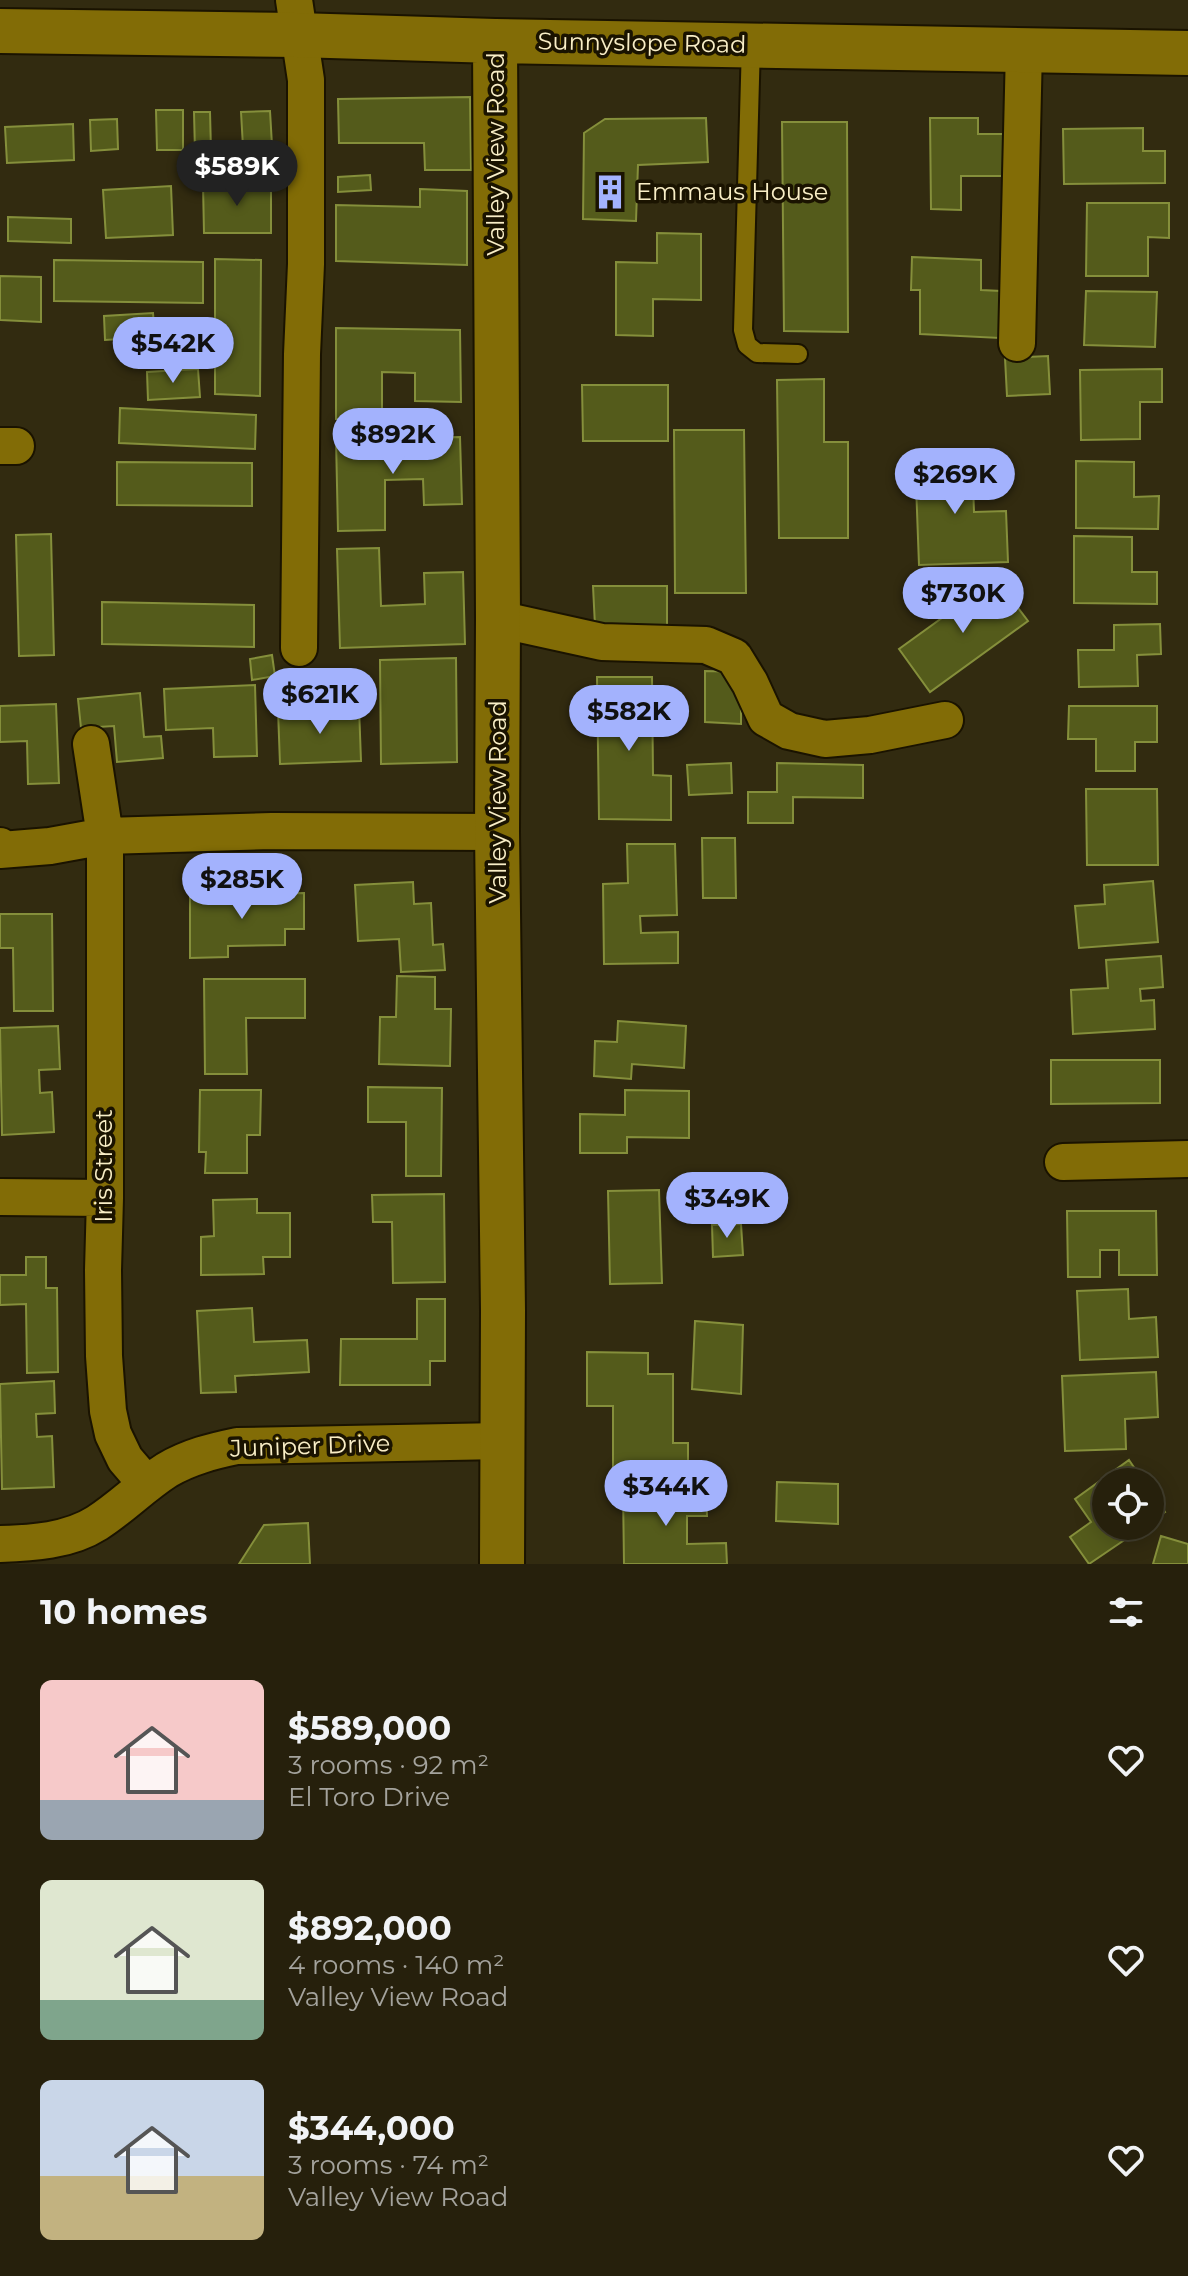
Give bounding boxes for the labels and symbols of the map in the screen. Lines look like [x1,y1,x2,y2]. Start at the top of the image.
street label: Sunnyslope Road [537,26,747,59]
street label: Valley View Road [481,52,510,256]
pin: $589K [181,140,293,208]
building icon: Emmaus House [591,173,629,211]
place label: Emmaus House [636,177,828,206]
pin: $542K [117,317,229,385]
pin: $892K [337,408,449,476]
pin: $269K [899,448,1011,516]
pin: $730K [907,567,1019,635]
pin: $621K [264,668,376,736]
pin: $582K [573,685,685,753]
street label: Valley View Road [483,700,512,904]
pin: $285K [186,853,298,921]
street label: Iris Street [89,1109,118,1223]
pin: $349K [671,1172,783,1240]
street label: Juniper Drive [228,1428,391,1463]
pin: $344K [610,1460,722,1528]

